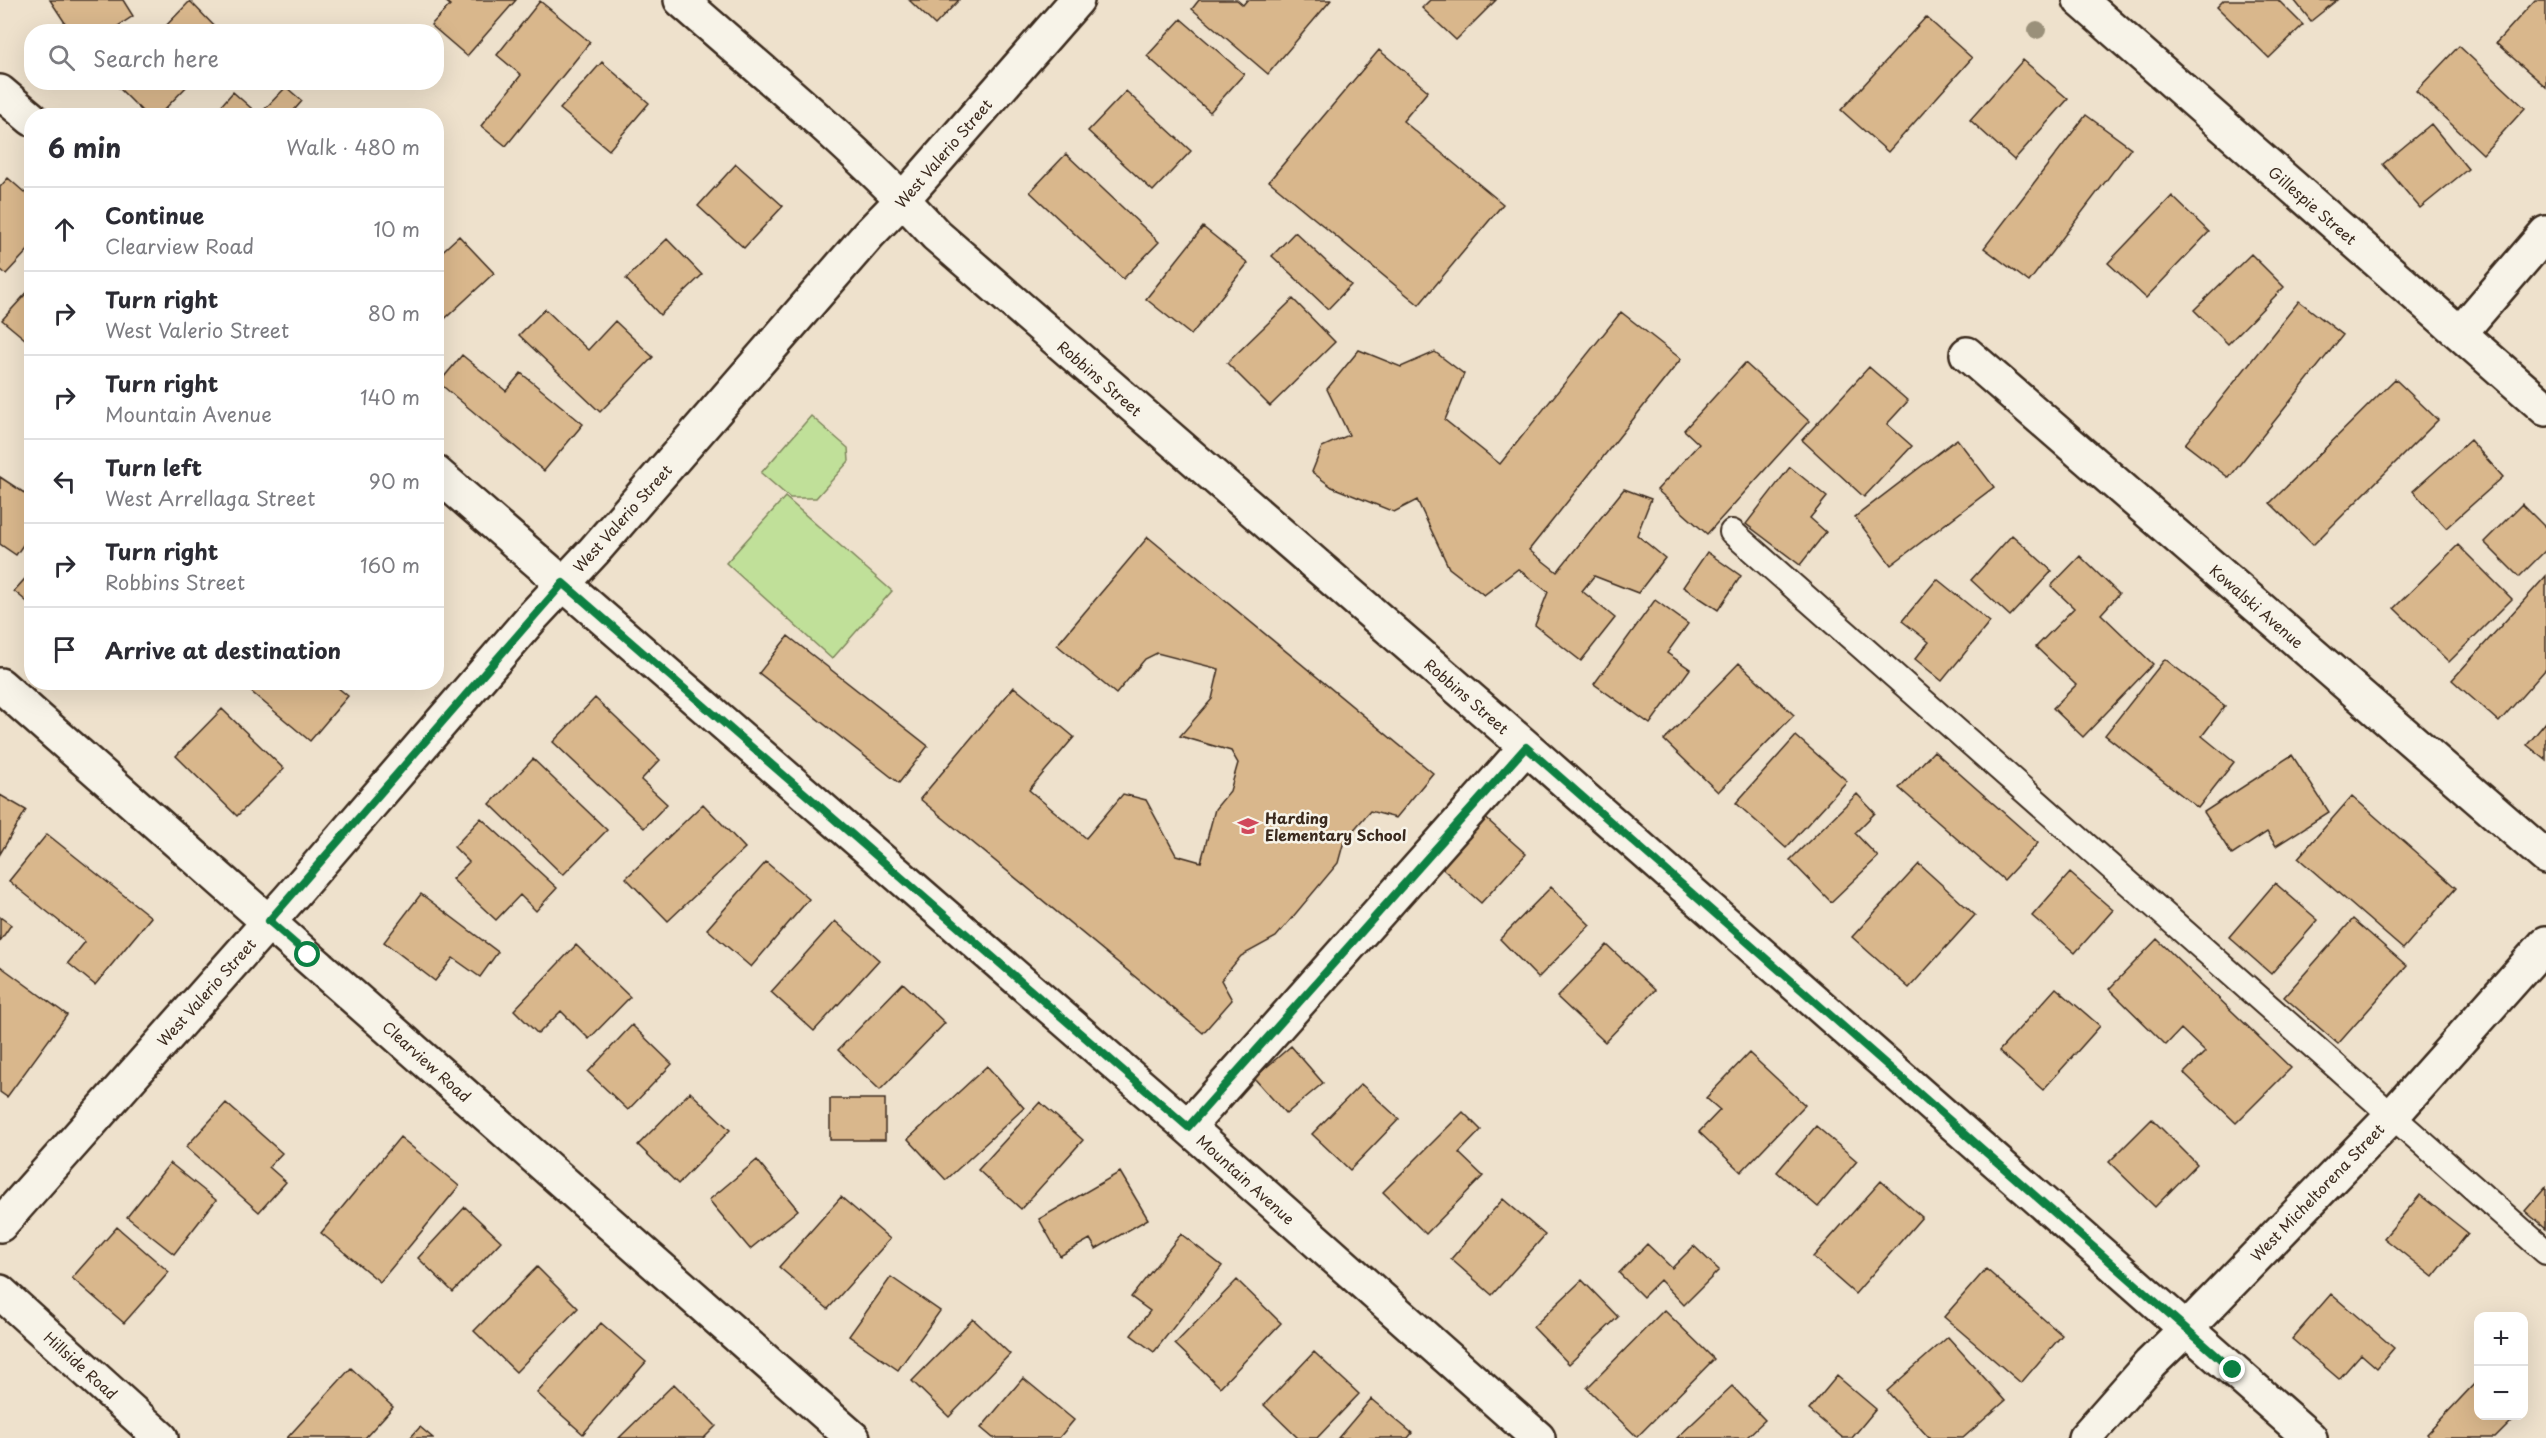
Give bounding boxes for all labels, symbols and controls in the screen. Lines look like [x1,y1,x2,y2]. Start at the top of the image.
search box [24,24,444,90]
icon: search [45,41,78,74]
text: Search here [93,41,219,74]
street label: West Valerio Street [889,93,997,213]
text: 6 min [48,128,121,167]
text: Walk · 480 m [286,132,420,162]
street label: Gillespie Street [2264,160,2362,250]
text: Continue [105,198,204,231]
icon: ahead [48,213,81,246]
text: 10 m [373,214,420,244]
text: Clearview Road [105,231,254,261]
text: Turn right [105,282,218,315]
icon: right [48,297,81,330]
text: 80 m [368,298,420,328]
text: West Valerio Street [105,315,289,345]
street label: Robbins Street [1053,335,1147,421]
text: Turn right [105,366,218,399]
icon: right [48,381,81,414]
text: 140 m [360,382,420,412]
text: Mountain Avenue [105,399,272,429]
text: Turn left [105,450,202,483]
street label: West Valerio Street [567,459,677,577]
icon: left [48,465,81,498]
text: 90 m [369,466,420,496]
text: West Arrellaga Street [105,483,315,513]
text: Turn right [105,534,218,567]
icon: right [48,549,81,582]
text: 160 m [360,550,420,580]
street label: Kowalski Avenue [2205,559,2309,653]
text: Robbins Street [105,567,245,597]
icon: arrive [48,633,81,666]
text: Arrive at destination [105,633,341,666]
street label: Robbins Street [1420,653,1514,739]
place label: Harding Elementary School [1265,806,1406,846]
school or university icon: Harding Elementary School [1236,814,1260,838]
street label: West Valerio Street [151,933,261,1051]
route start [294,941,320,967]
street label: Clearview Road [378,1015,476,1107]
street label: West Micheltorena Street [2245,1118,2389,1266]
street label: Mountain Avenue [1192,1129,1300,1229]
map controls [2474,1312,2528,1420]
button: + [2474,1312,2528,1366]
street label: Hillside Road [39,1326,123,1404]
route end [2219,1356,2245,1382]
button: − [2474,1366,2528,1420]

